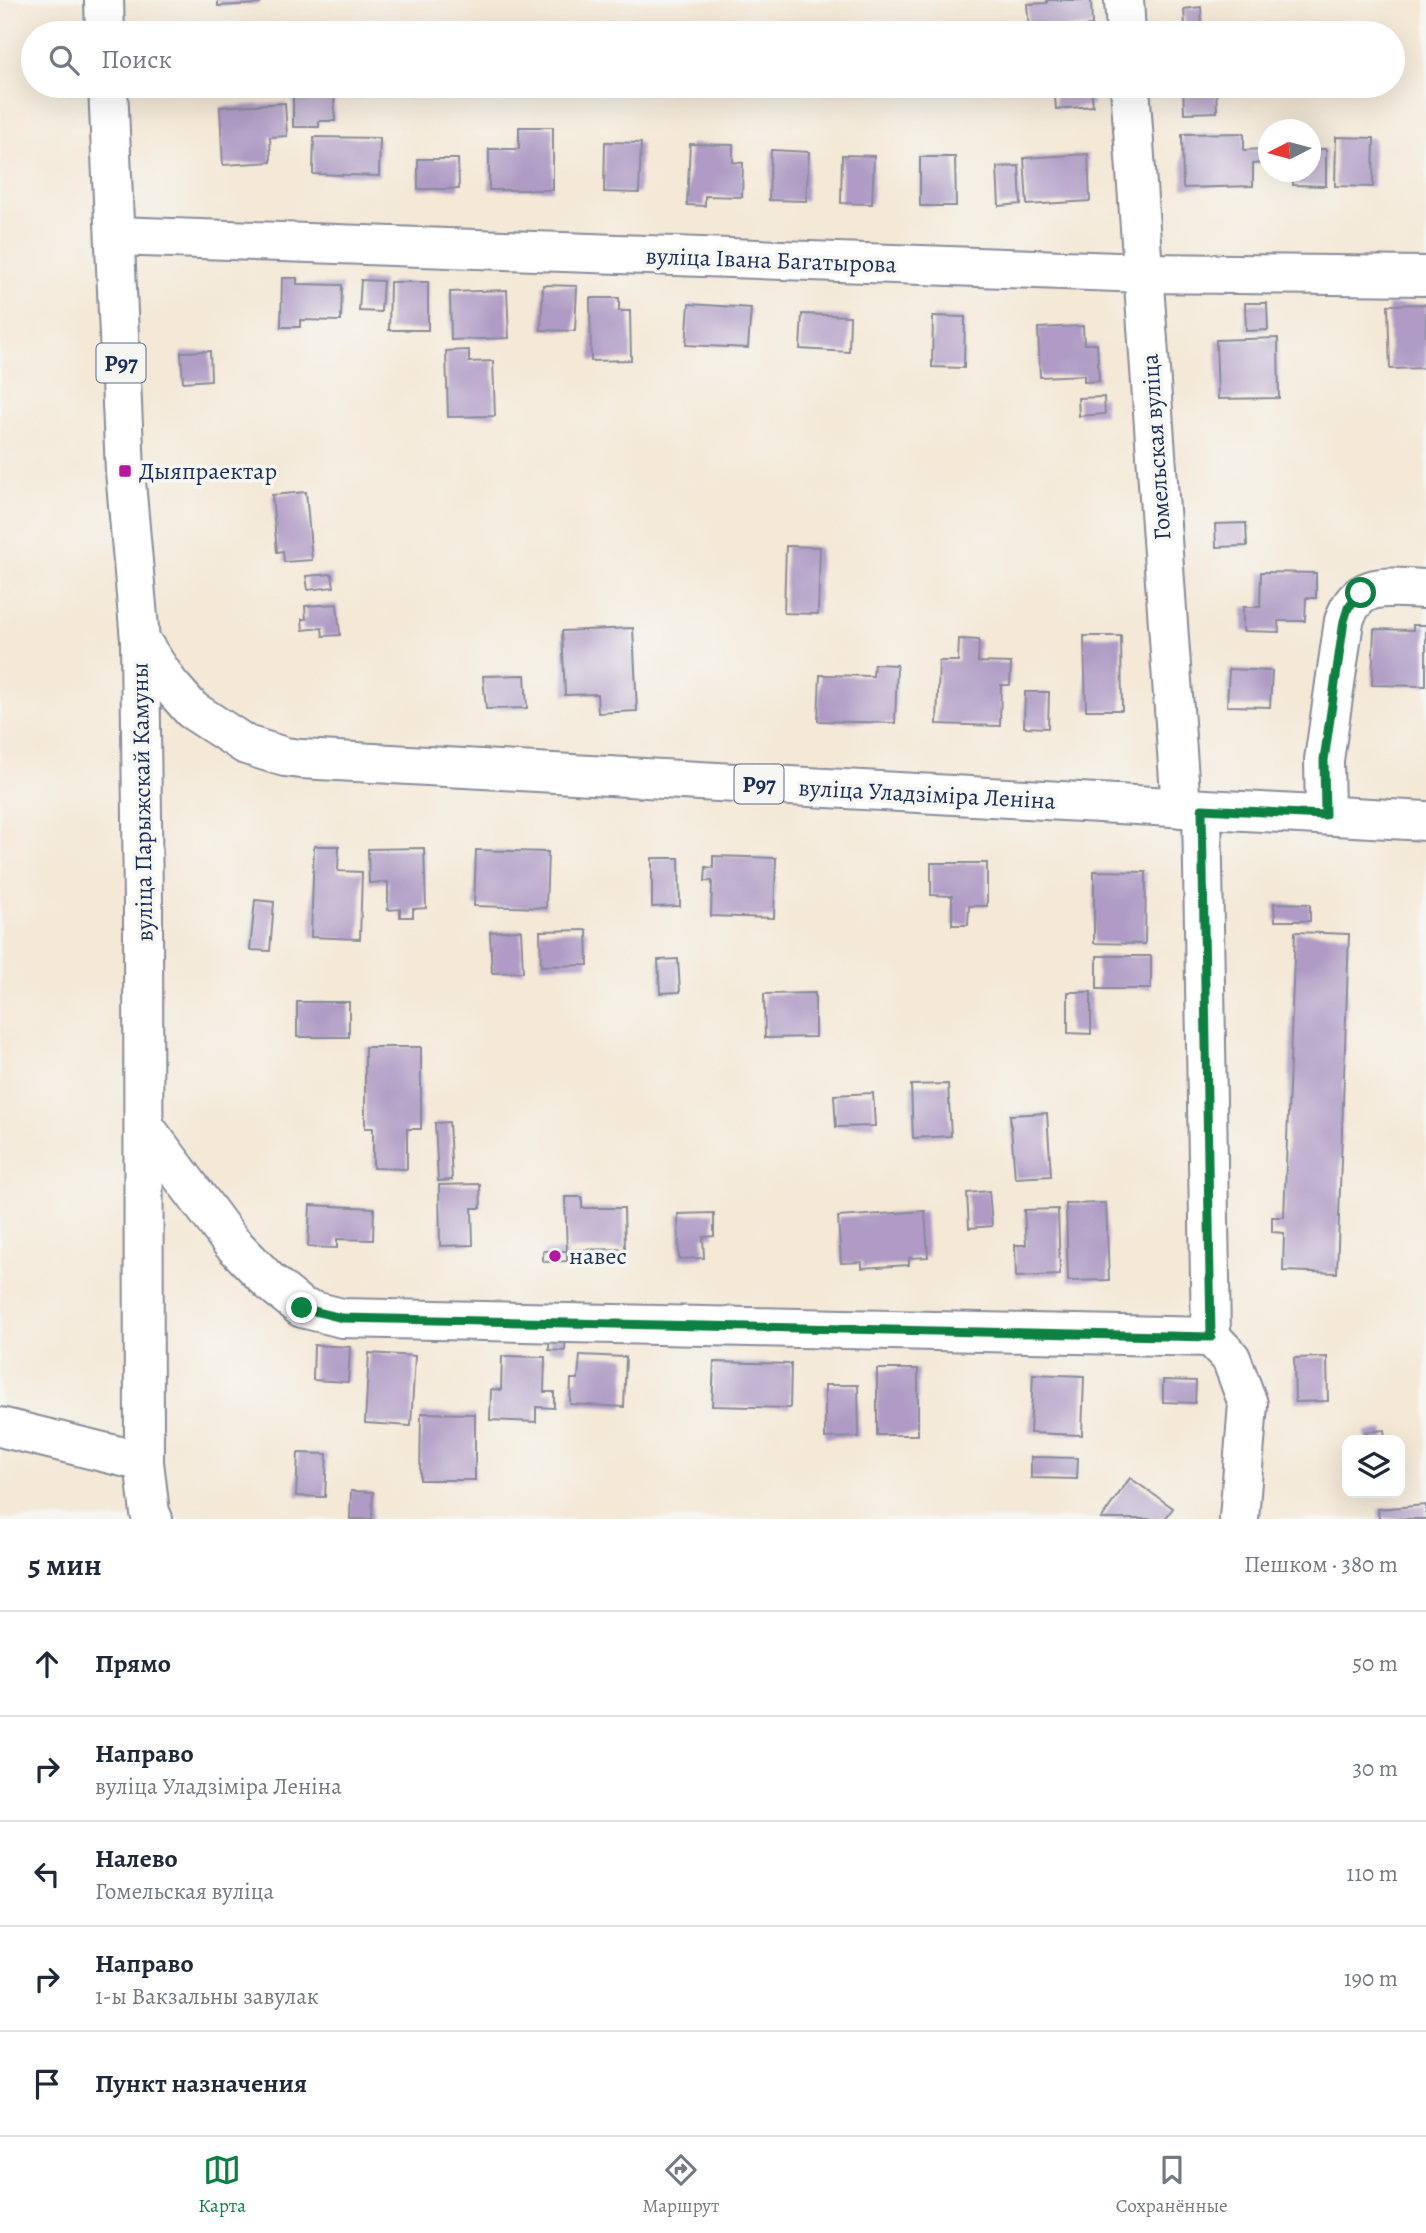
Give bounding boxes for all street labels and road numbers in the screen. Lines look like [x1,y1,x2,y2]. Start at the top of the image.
street label: вуліца Івана Багатырова [645,240,897,280]
road number: Р97 [96,344,146,382]
street label: Гомельская вуліца [1134,353,1178,541]
street label: вуліца Парыжскай Камуны [124,662,160,942]
road number: Р97 [734,764,784,804]
street label: вуліца Уладзіміра Леніна [798,771,1056,817]

